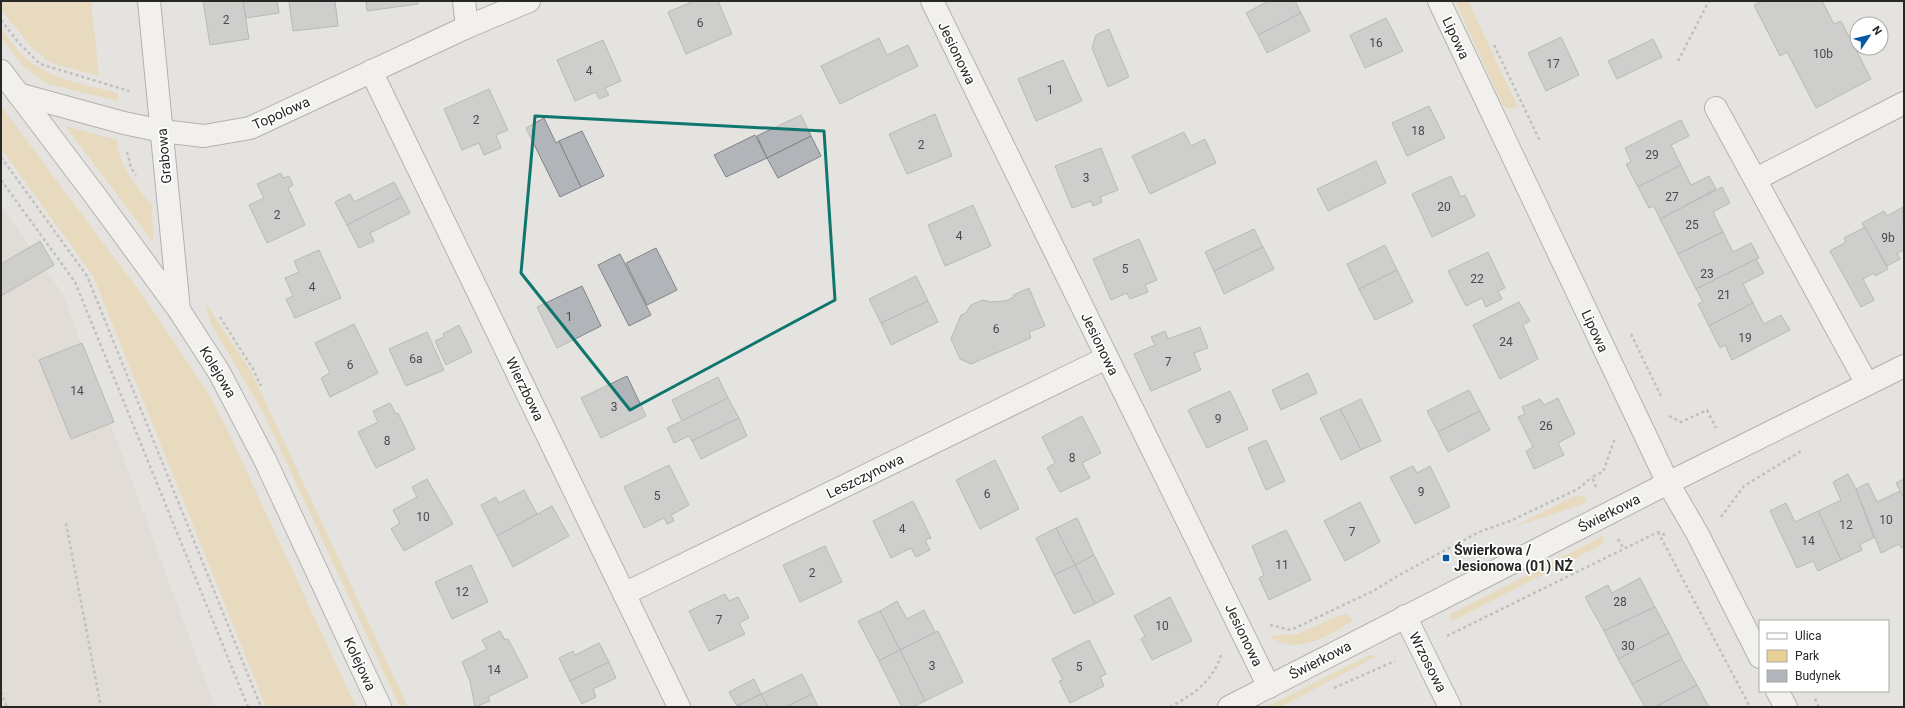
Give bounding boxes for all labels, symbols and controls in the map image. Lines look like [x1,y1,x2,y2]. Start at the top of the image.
house number: 2 [223,13,230,27]
street label: Lipowa [1439,14,1473,62]
house number: 6 [697,16,704,30]
north arrow [1849,16,1889,56]
street label: Jesionowa [935,19,979,87]
text: N [1869,24,1884,38]
house number: 16 [1369,36,1383,50]
house number: 10b [1813,47,1833,61]
house number: 17 [1546,57,1560,71]
house number: 4 [586,64,593,78]
house number: 1 [1047,83,1053,97]
street label: Topolowa [250,93,312,133]
house number: 2 [473,113,480,127]
house number: 18 [1411,124,1425,138]
street label: Grabowa [154,128,174,184]
house number: 2 [918,138,925,152]
house number: 29 [1645,148,1659,162]
house number: 3 [1083,171,1089,185]
house number: 27 [1665,190,1679,204]
house number: 20 [1437,200,1451,214]
house number: 2 [274,208,281,222]
house number: 25 [1685,218,1699,232]
house number: 4 [956,229,963,243]
house number: 9b [1881,231,1895,245]
house number: 5 [1122,262,1129,276]
house number: 23 [1700,267,1714,281]
house number: 22 [1470,272,1484,286]
house number: 4 [309,280,316,294]
house number: 21 [1717,288,1731,302]
street label: Lipowa [1578,307,1612,355]
house number: 1 [566,310,572,324]
street label: Jesionowa [1078,310,1122,378]
house number: 6 [993,322,1000,336]
house number: 19 [1738,331,1752,345]
house number: 24 [1499,335,1513,349]
street label: Kolejowa [196,343,240,401]
house number: 6a [409,352,423,366]
street label: Wierzbowa [503,355,547,423]
house number: 7 [1165,355,1172,369]
house number: 6 [347,358,354,372]
house number: 14 [70,384,84,398]
house number: 3 [611,400,617,414]
house number: 9 [1215,412,1221,426]
house number: 26 [1539,419,1553,433]
house number: 8 [384,434,391,448]
street label: Leszczynowa [824,450,906,502]
house number: 8 [1069,451,1076,465]
house number: 9 [1418,485,1424,499]
house number: 6 [984,487,991,501]
house number: 5 [654,489,661,503]
street label: Świerkowa [1575,490,1643,535]
house number: 10 [416,510,430,524]
house number: 10 [1879,513,1893,527]
house number: 12 [1839,518,1853,532]
house number: 4 [899,522,906,536]
house number: 7 [1349,525,1356,539]
house number: 14 [1801,534,1815,548]
place label: Świerkowa / Jesionowa (01) NŻ [1454,541,1573,575]
marker: Świerkowa / Jesionowa (01) NŻ [1441,553,1451,563]
house number: 11 [1275,558,1289,572]
house number: 2 [809,566,816,580]
house number: 12 [455,585,469,599]
house number: 28 [1613,595,1627,609]
street label: Jesionowa [1222,601,1266,669]
house number: 7 [716,613,723,627]
house number: 10 [1155,619,1169,633]
legend [1759,620,1889,692]
street label: Wrzosowa [1406,629,1450,695]
text: Ulica [1795,629,1821,643]
street label: Kolejowa [341,635,379,693]
street label: Świerkowa [1286,637,1354,682]
house number: 30 [1621,639,1635,653]
text: Park [1795,649,1820,663]
house number: 3 [929,659,935,673]
house number: 5 [1076,660,1083,674]
house number: 14 [487,663,501,677]
text: Budynek [1795,669,1842,683]

